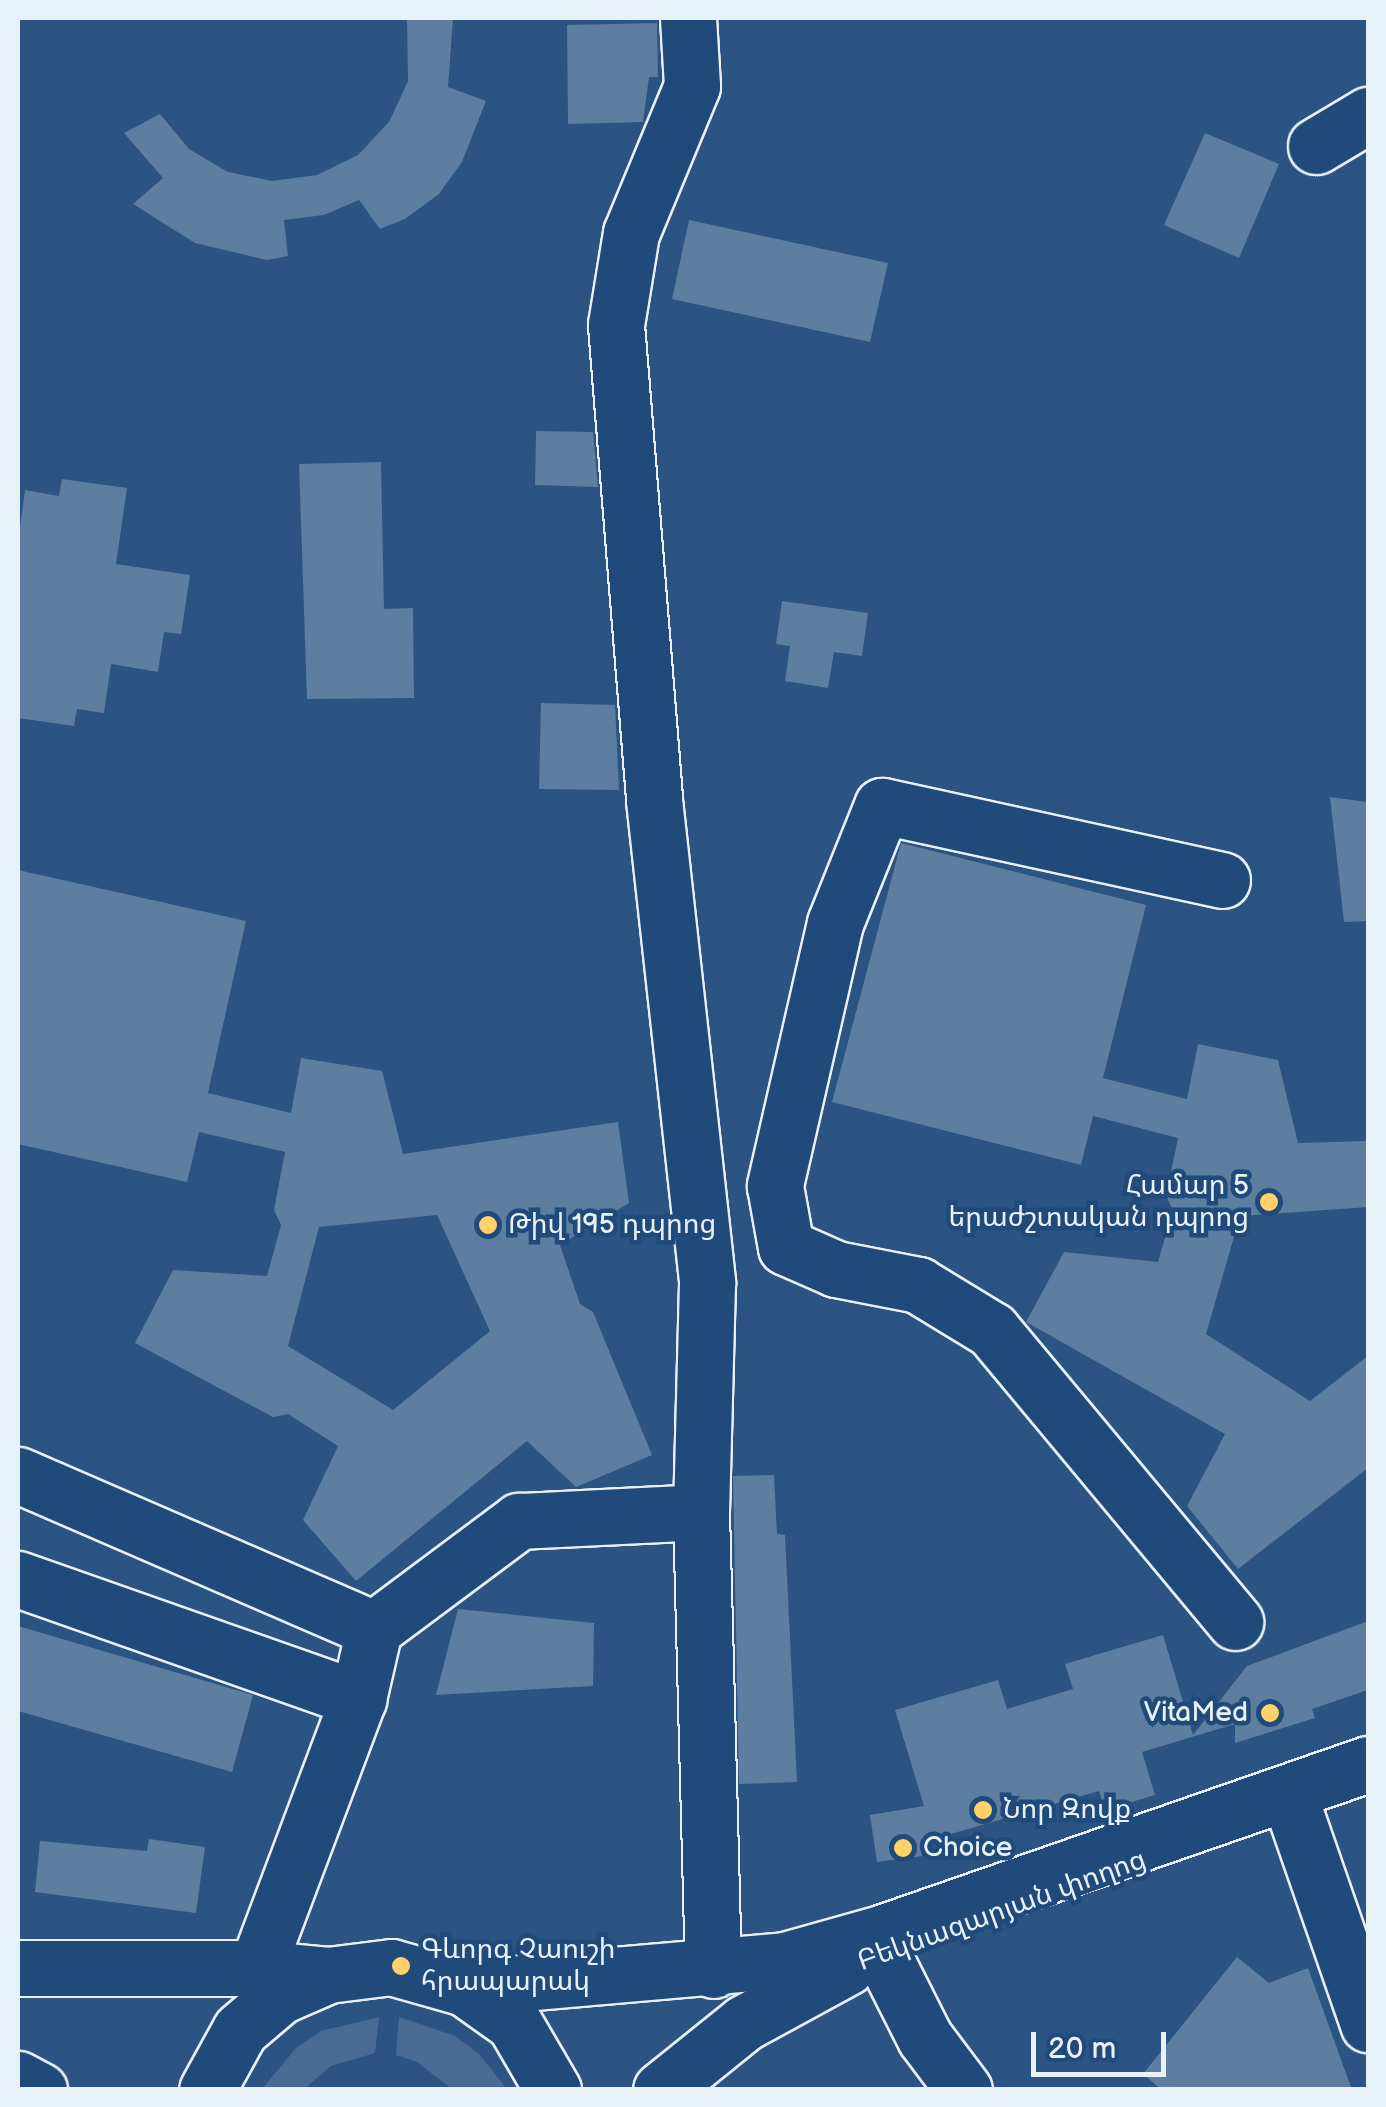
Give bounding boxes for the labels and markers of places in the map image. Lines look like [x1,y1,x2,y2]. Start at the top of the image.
place label: Համար 5 երաժշտական դպրոց [949,1169,1249,1235]
marker: Համար 5 երաժշտական դպրոց [1258,1191,1280,1213]
place label: Թիվ 195 դպրոց [508,1208,716,1242]
marker: Թիվ 195 դպրոց [477,1214,499,1236]
place label: VitaMed [1144,1696,1248,1730]
marker: VitaMed [1257,1700,1283,1726]
place label: Նոր Զովք [1003,1793,1131,1827]
marker: Նոր Զովք [972,1799,994,1821]
place label: Choice [923,1831,1012,1865]
marker: Choice [892,1837,914,1859]
place label: Գևորգ Չաուշի հրապարակ [421,1933,615,1999]
marker: Գևորգ Չաուշի հրապարակ [390,1955,412,1977]

